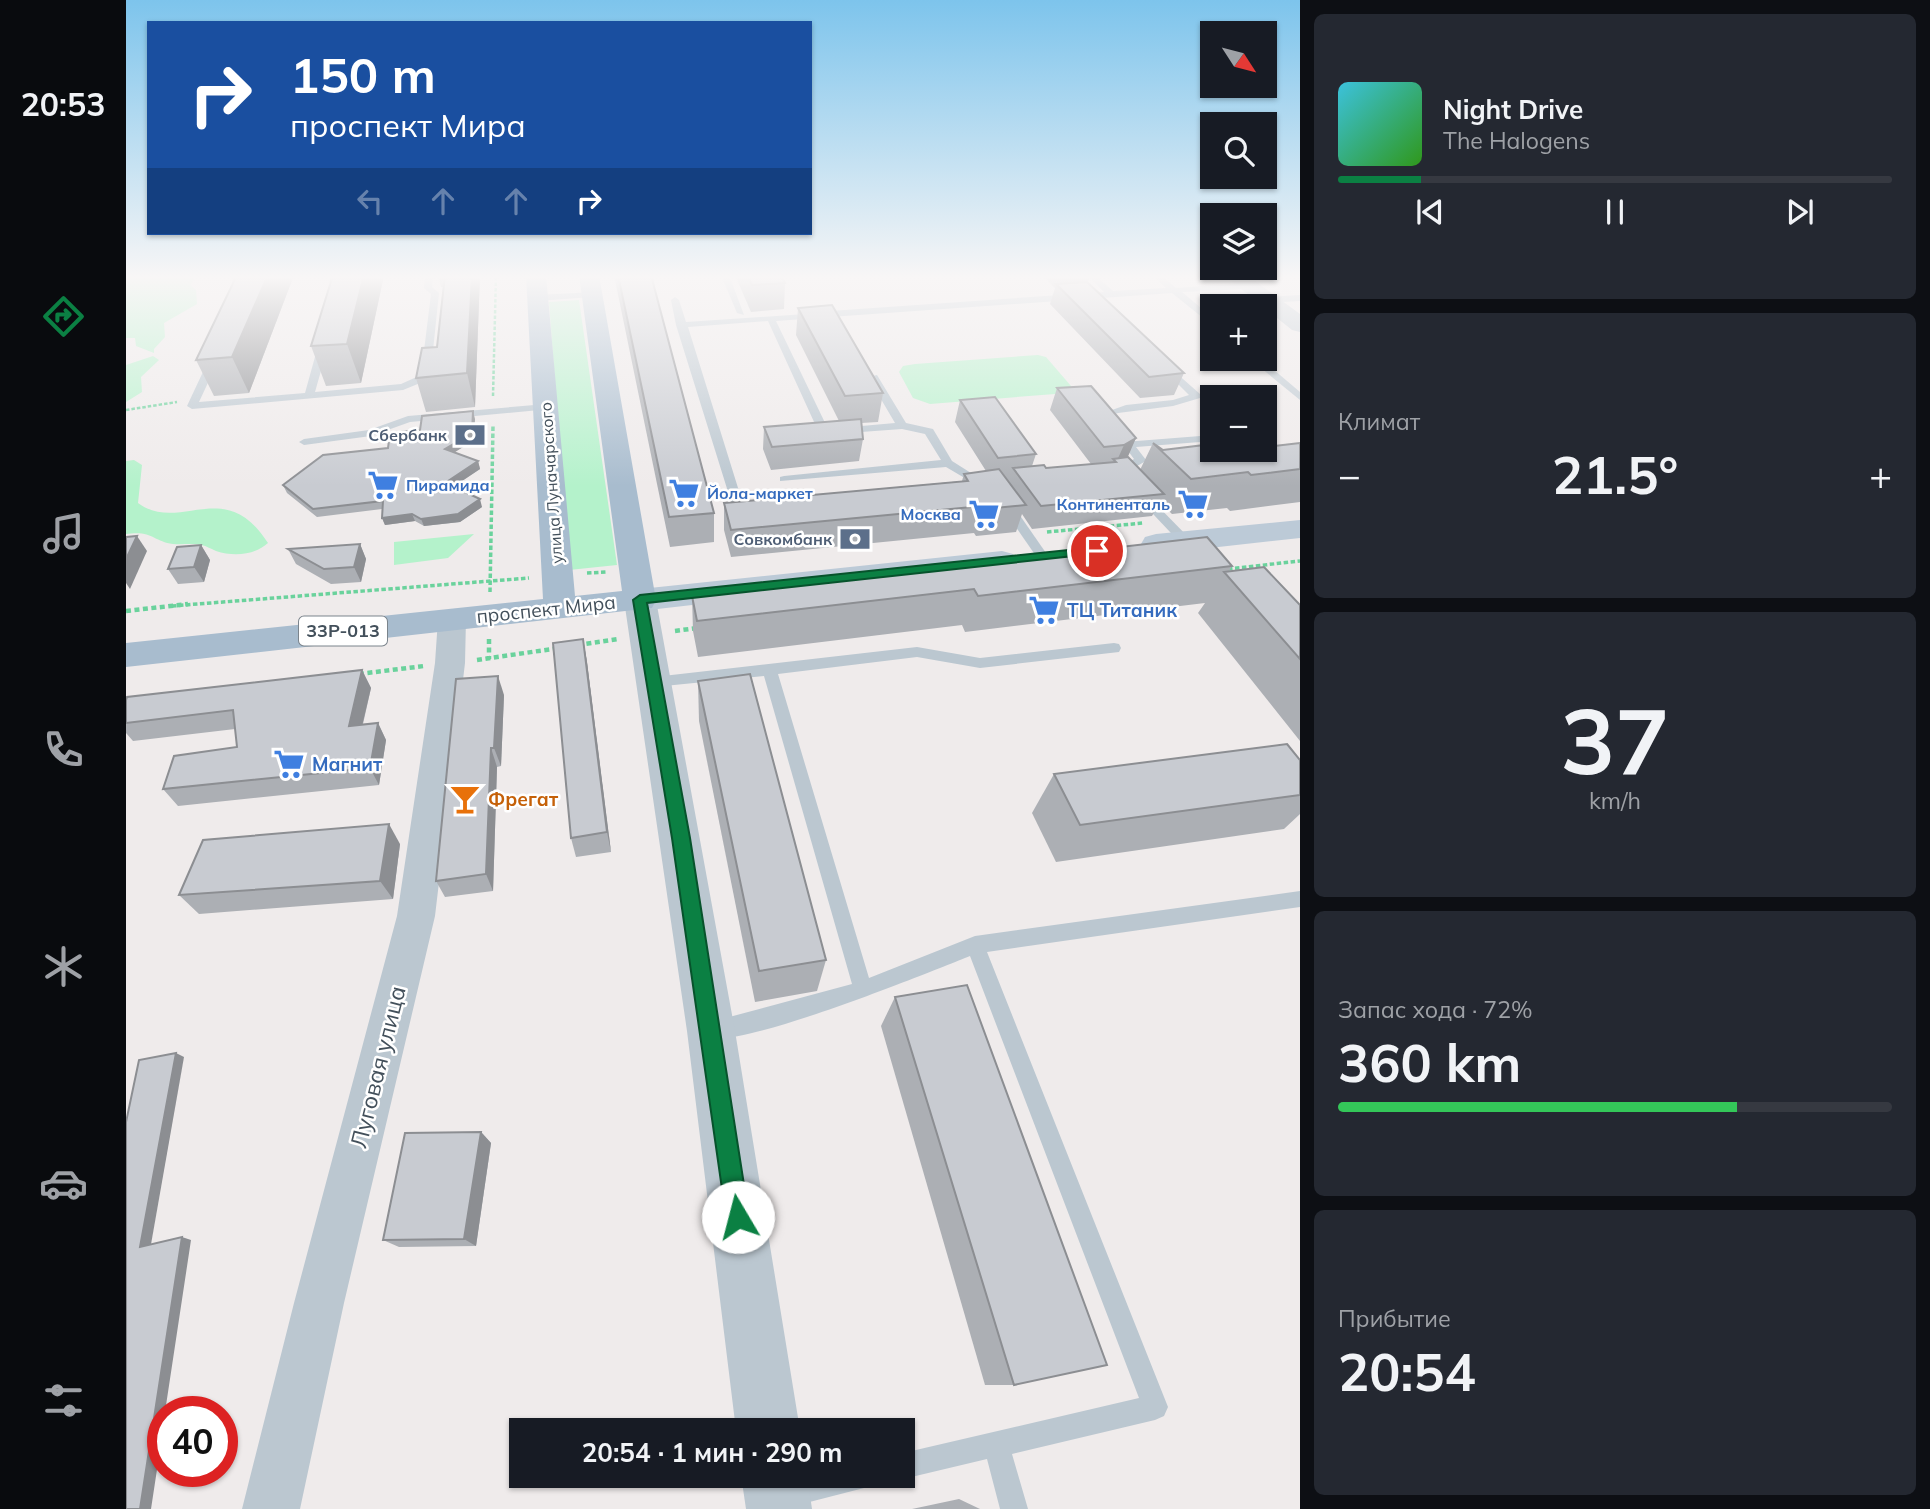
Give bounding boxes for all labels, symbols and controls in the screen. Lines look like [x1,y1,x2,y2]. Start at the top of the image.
north arrow [1200,21,1278,98]
map controls [1200,21,1277,462]
text: 150 m [290,44,436,105]
icon: right [175,49,266,140]
text: 20:53 [21,84,105,124]
text: Night Drive [1443,93,1583,126]
text: проспект Мира [290,105,526,145]
button: search [1200,112,1277,189]
text: The Halogens [1443,126,1590,155]
icon: left [351,182,389,220]
icon: ahead [424,182,462,220]
icon: ahead [497,182,535,220]
icon: right [570,182,608,220]
icon: previous [1411,193,1449,231]
icon: pause [1596,193,1634,231]
icon: next [1781,193,1819,231]
button: layers [1200,203,1277,280]
icon: directions [39,292,88,341]
button: + [1200,294,1277,371]
button: − [1200,385,1277,462]
street label: улица Луначарского [535,402,567,564]
text: Климат [1338,407,1420,436]
bank icon: Сбербанк [453,418,487,452]
place label: Сбербанк [368,425,448,445]
text: 21.5° [1552,442,1678,507]
text: − [1338,451,1361,499]
text: + [1869,451,1892,499]
supermarket icon: Пирамида [366,468,400,502]
place label: Пирамида [406,475,490,495]
supermarket icon: Йола-маркет [667,476,701,510]
place label: Йола-маркет [707,483,813,503]
supermarket icon: Континенталь [1176,487,1210,521]
place label: Континенталь [1056,494,1170,514]
supermarket icon: Москва [967,497,1001,531]
place label: Москва [901,504,961,524]
icon: music [39,509,88,558]
pin [1067,521,1127,581]
bank icon: Совкомбанк [838,522,872,556]
place label: Совкомбанк [733,529,833,549]
icon: arrive [1078,532,1116,570]
street label: проспект Мира [475,590,617,628]
supermarket icon: ТЦ Титаник [1027,593,1061,627]
place label: ТЦ Титаник [1067,598,1177,622]
road number: 33Р-013 [299,616,387,646]
text: 37 [1560,683,1670,797]
icon: phone [39,725,88,774]
supermarket icon: Магнит [272,747,306,781]
place label: Магнит [312,752,383,776]
bar icon: Фрегат [448,782,482,816]
text: km/h [1589,786,1641,815]
place label: Фрегат [488,787,559,811]
icon: climate [39,942,88,991]
street label: Луговая улица [343,983,412,1151]
text: Запас хода · 72% [1338,995,1533,1024]
text: 360 km [1338,1030,1521,1095]
icon: car [39,1159,88,1208]
position arrow [701,1180,775,1254]
text: Прибытие [1338,1304,1451,1333]
text: 20:54 [1338,1339,1476,1404]
icon: filters [39,1376,88,1425]
speed limit sign: 40 [147,1396,238,1487]
text: 20:54 · 1 мин · 290 m [582,1436,842,1469]

